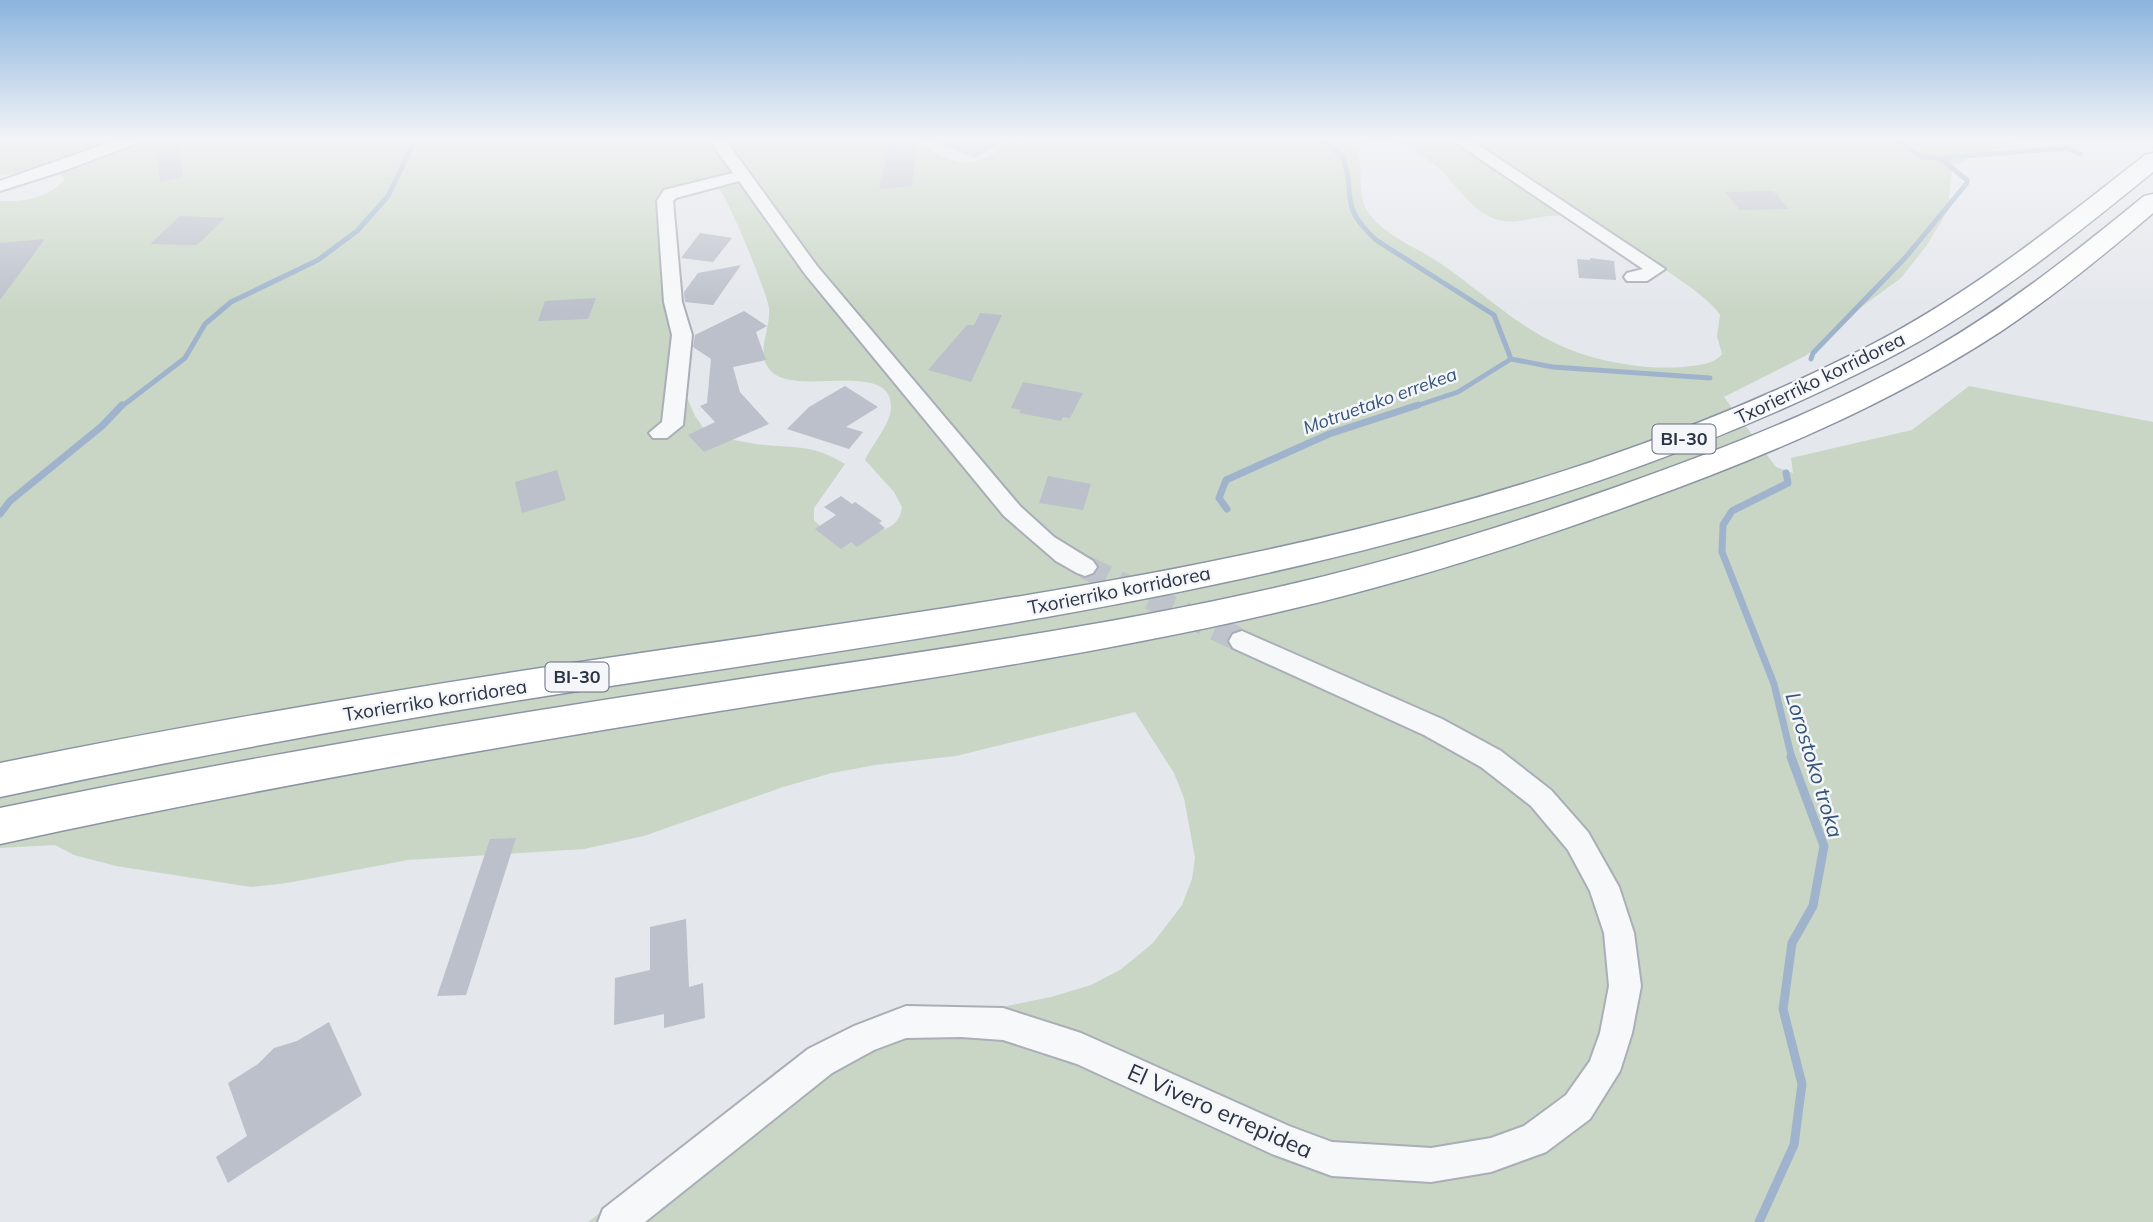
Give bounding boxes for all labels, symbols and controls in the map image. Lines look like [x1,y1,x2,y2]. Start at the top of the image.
street label: Txorierriko korridorea [1731,327,1909,429]
water label: Motruetako errekea [1300,362,1460,439]
road number: BI-30 [1652,424,1716,454]
street label: Txorierriko korridorea [1026,561,1212,619]
road number: BI-30 [546,662,608,692]
street label: Txorierriko korridorea [341,674,529,726]
water label: Lorostoko troka [1781,689,1849,840]
street label: El Vivero errepidea [1123,1057,1317,1164]

